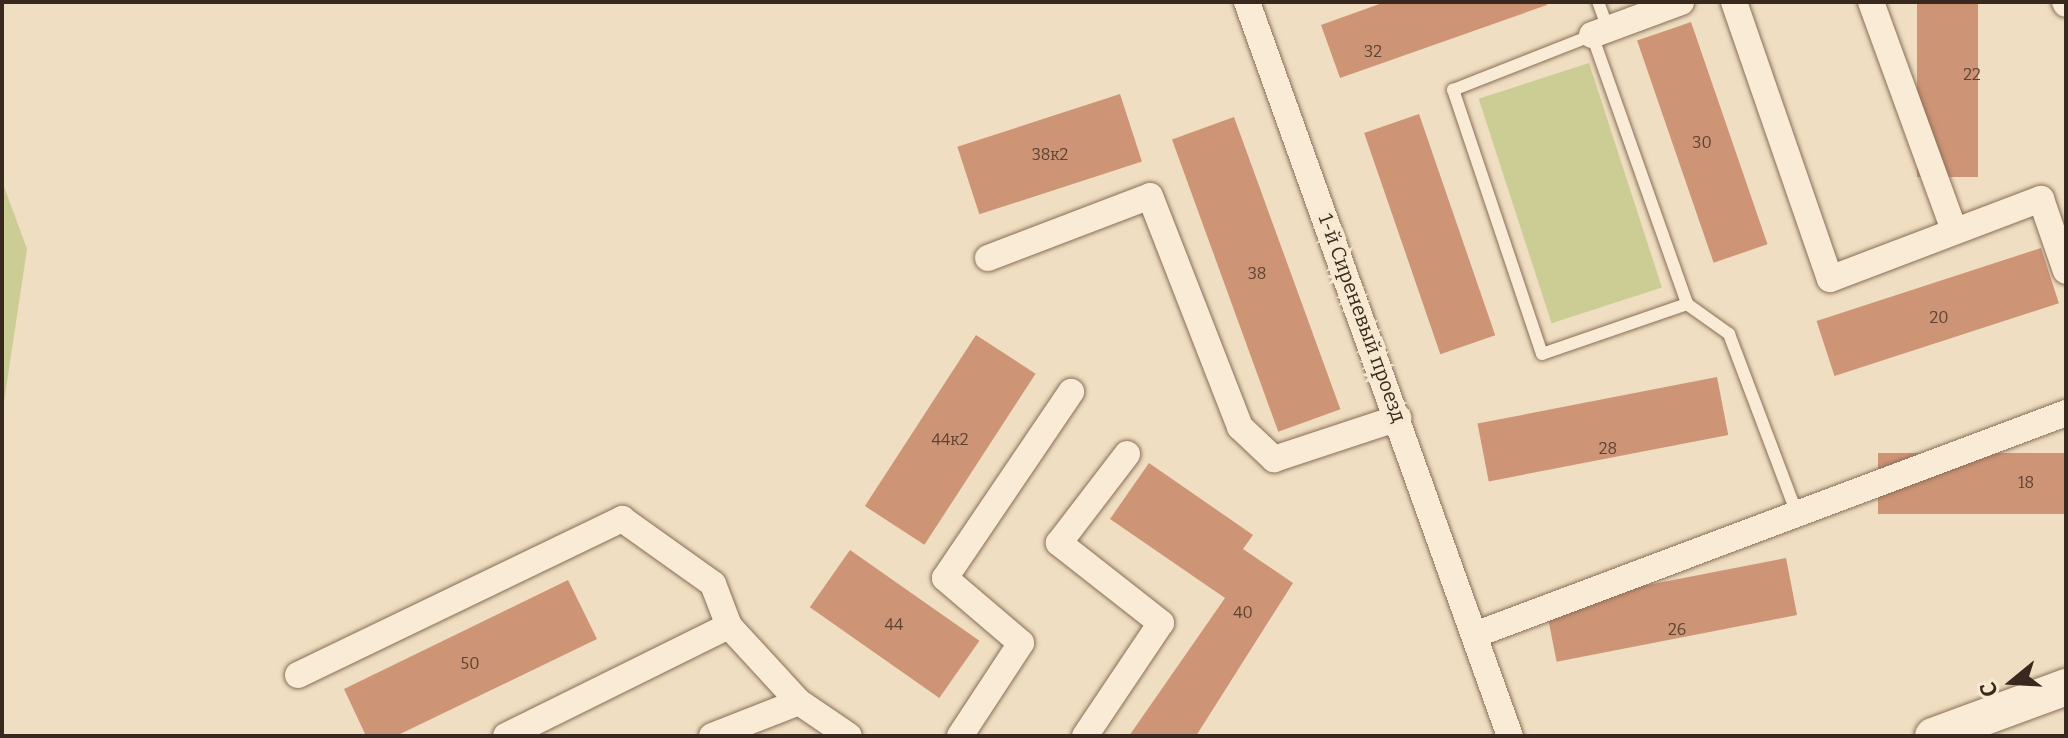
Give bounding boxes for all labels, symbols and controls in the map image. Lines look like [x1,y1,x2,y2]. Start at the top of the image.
house number: 32 [1364,42,1382,62]
house number: 22 [1963,65,1981,85]
house number: 30 [1692,133,1712,153]
house number: 38к2 [1032,145,1068,165]
street label: 1-й Сиреневый проезд [1313,211,1411,425]
house number: 38 [1248,264,1266,284]
house number: 20 [1930,308,1948,328]
house number: 44к2 [932,430,968,450]
house number: 28 [1599,439,1617,459]
house number: 18 [2018,473,2034,493]
house number: 40 [1233,603,1253,623]
house number: 44 [885,615,903,635]
house number: 26 [1668,620,1686,640]
north arrow [1972,642,2052,722]
house number: 50 [461,654,479,674]
text: С [1974,679,2004,700]

